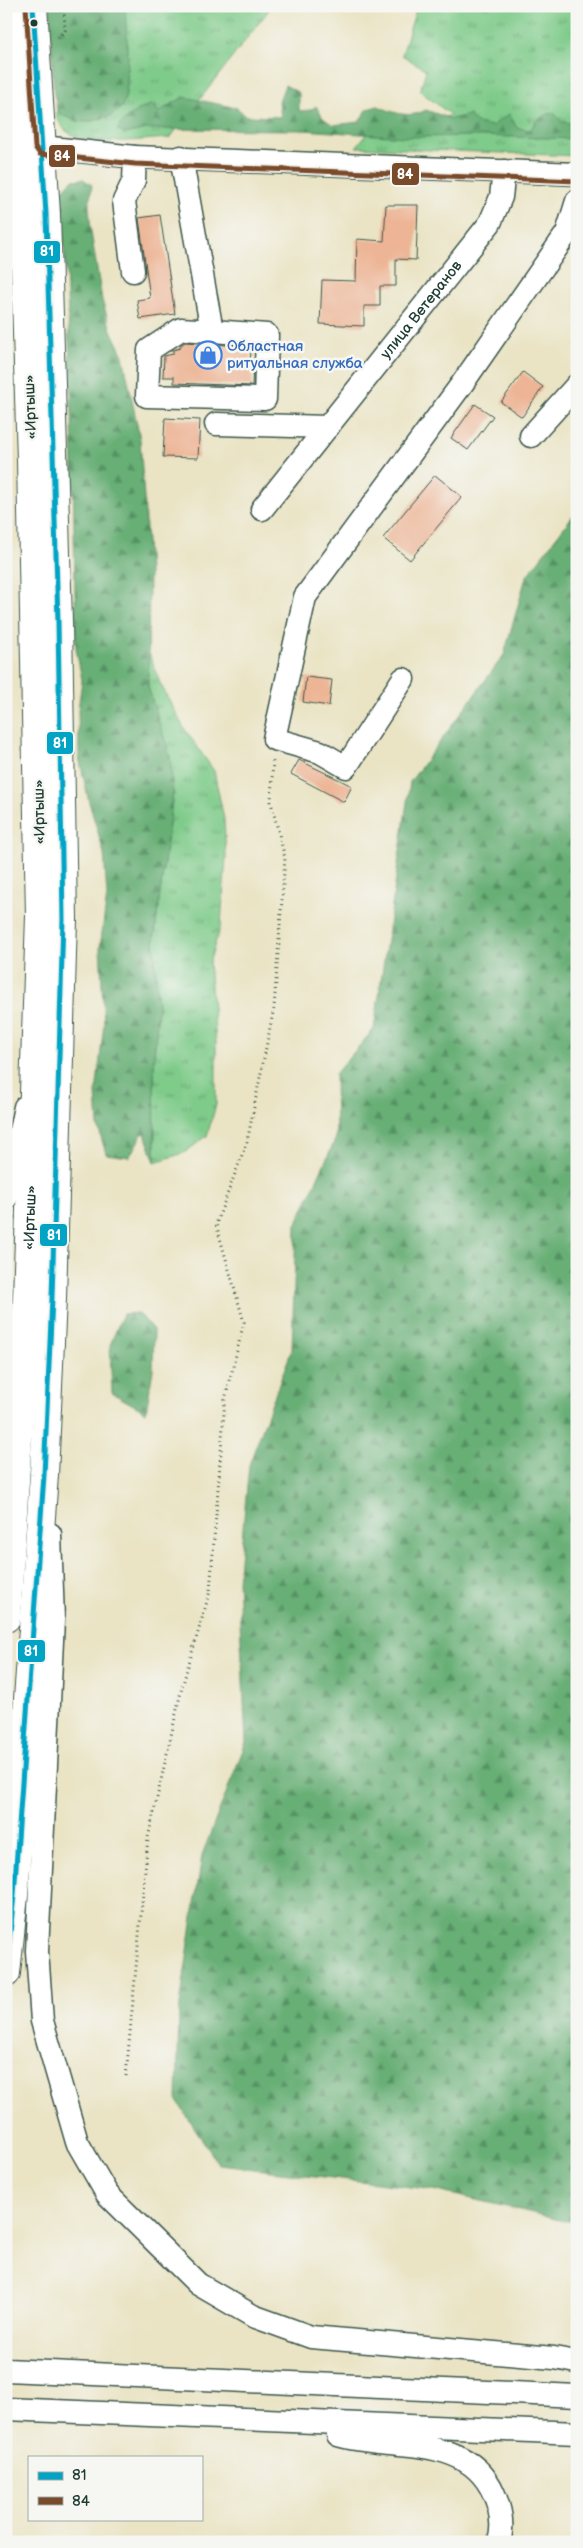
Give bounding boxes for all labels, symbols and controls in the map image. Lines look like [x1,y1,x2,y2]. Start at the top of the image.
unlabelled marker [29,18,39,28]
line badge: 84 [48,144,76,168]
text: 84 [54,148,71,165]
line badge: 84 [391,162,420,186]
text: 84 [397,166,414,183]
line badge: 81 [33,240,61,264]
text: 81 [40,243,54,260]
street label: улица Ветеранов [376,257,466,363]
place label: Областная ритуальная служба [227,337,363,373]
shop icon: Областная ритуальная служба [193,340,223,370]
street label: «Иртыш» [20,374,41,440]
line badge: 81 [46,731,74,755]
text: 81 [53,735,67,752]
street label: «Иртыш» [29,779,50,845]
street label: «Иртыш» [20,1185,41,1251]
line badge: 81 [39,1223,68,1247]
text: 81 [47,1227,61,1244]
line badge: 81 [17,1639,46,1663]
text: 81 [24,1643,38,1660]
legend [28,2456,202,2520]
text: 81 [72,2466,87,2485]
text: 84 [72,2492,90,2511]

